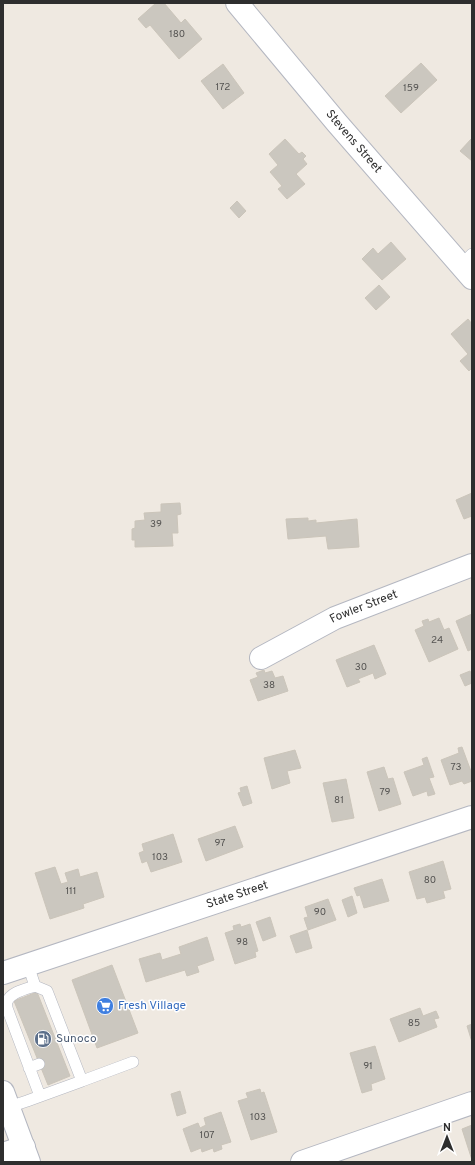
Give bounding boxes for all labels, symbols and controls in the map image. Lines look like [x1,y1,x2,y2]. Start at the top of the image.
house number: 180 [169,28,185,41]
house number: 172 [216,81,230,94]
house number: 159 [403,82,419,95]
street label: Stevens Street [322,107,385,177]
house number: 39 [150,518,162,531]
street label: Fowler Street [327,587,400,627]
house number: 24 [431,634,443,647]
house number: 30 [355,661,367,674]
house number: 38 [263,679,275,692]
house number: 73 [450,761,462,774]
house number: 79 [379,786,391,799]
house number: 81 [334,794,344,807]
house number: 97 [215,837,225,850]
house number: 103 [152,851,168,864]
house number: 80 [424,874,436,887]
street label: State Street [204,877,270,913]
house number: 111 [65,885,77,898]
house number: 90 [314,906,326,919]
house number: 98 [236,936,248,949]
supermarket icon: Fresh Village [95,996,115,1016]
place label: Fresh Village [118,998,186,1014]
house number: 85 [408,1017,420,1030]
fuel station icon: Sunoco [33,1029,53,1049]
place label: Sunoco [56,1031,97,1047]
house number: 91 [363,1060,373,1073]
house number: 103 [250,1111,266,1124]
north arrow [427,1117,467,1157]
text: N [443,1121,451,1135]
house number: 107 [199,1129,215,1142]

